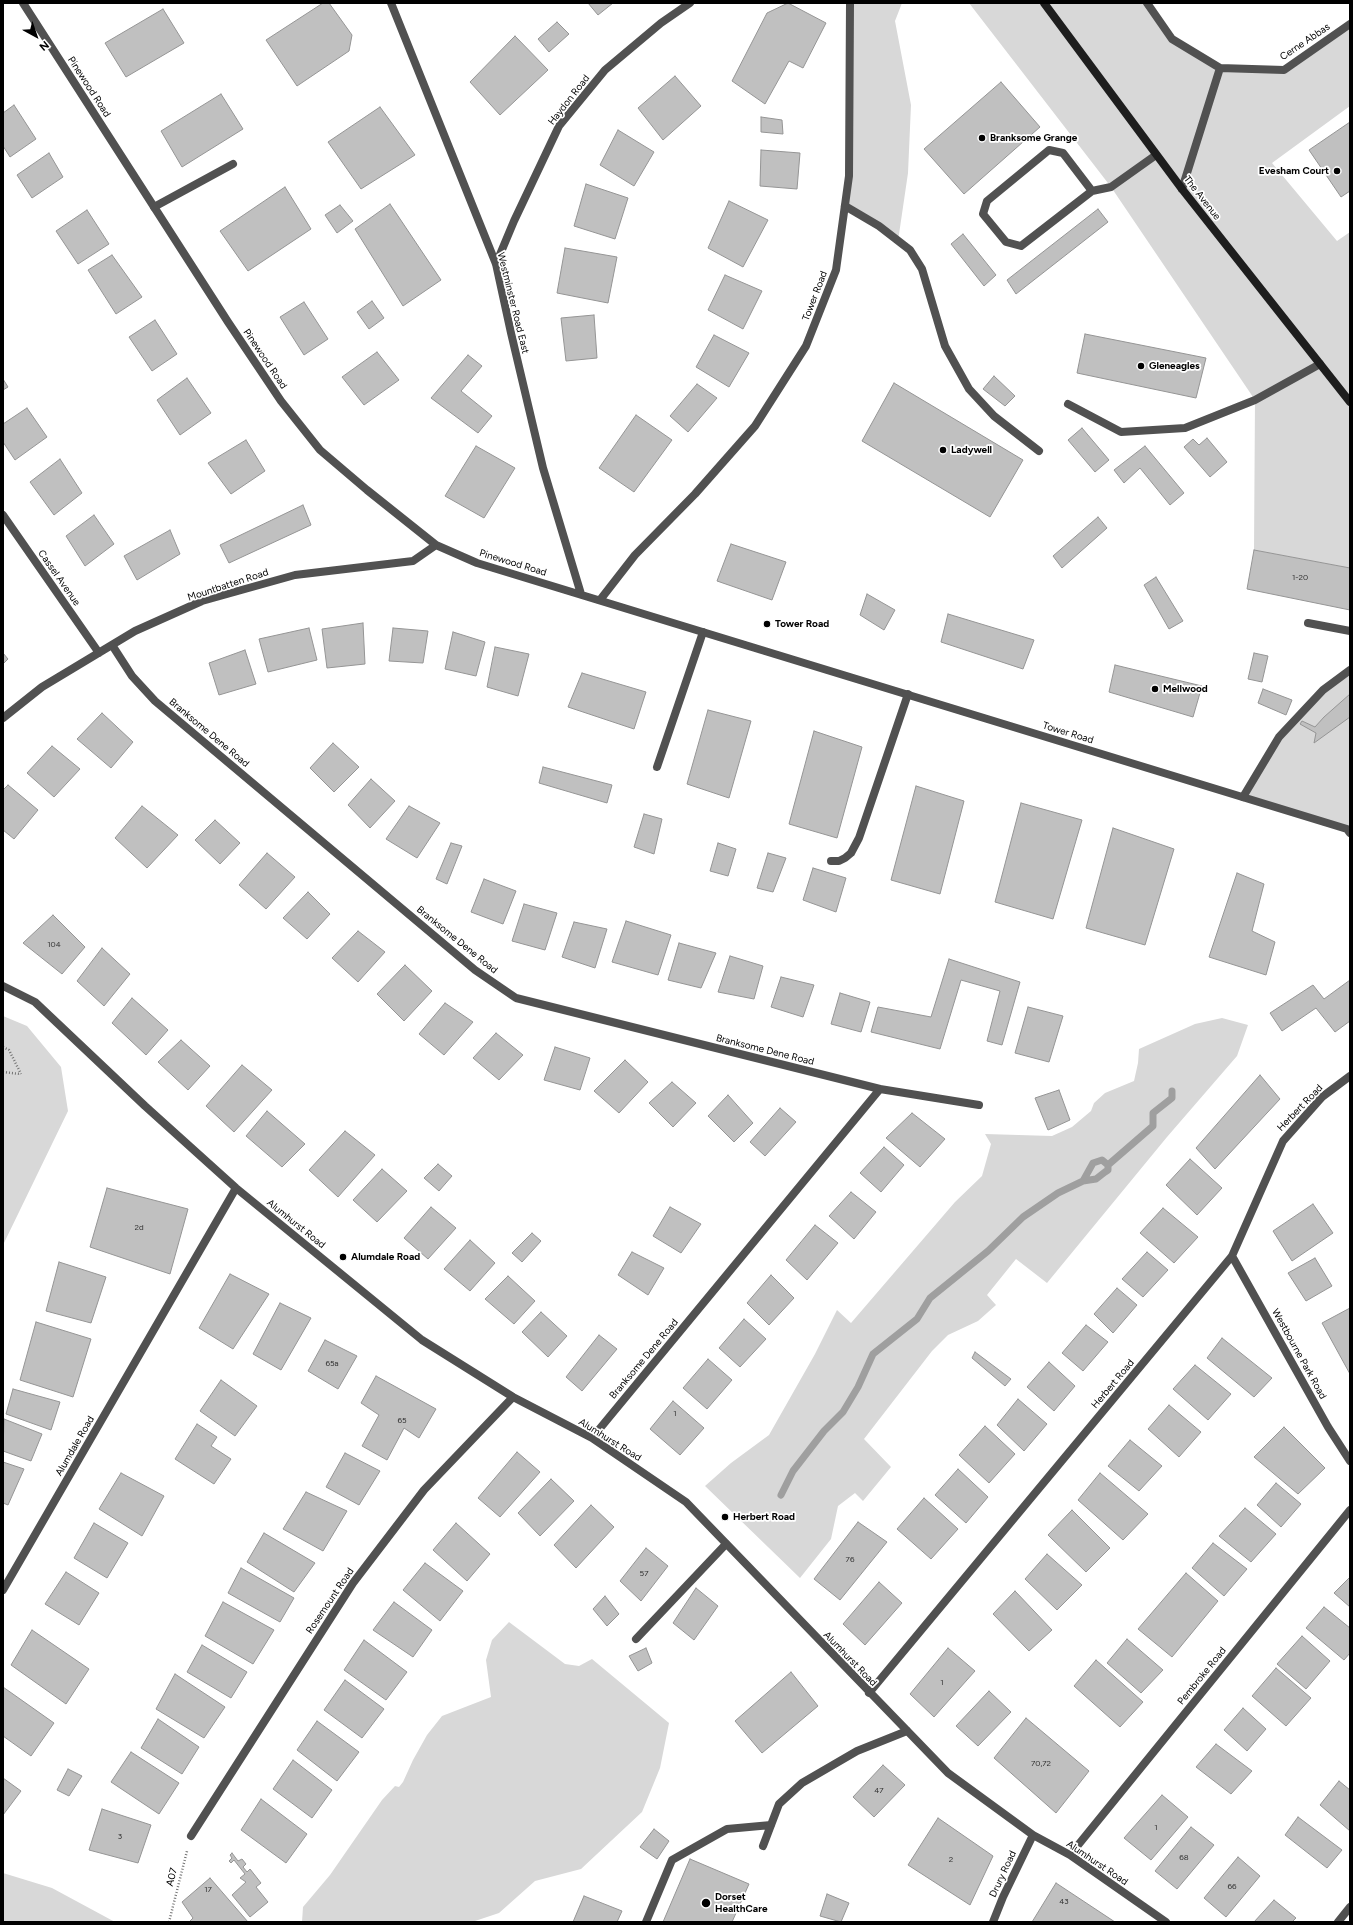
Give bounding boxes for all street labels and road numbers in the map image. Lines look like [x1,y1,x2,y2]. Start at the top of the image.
street label: Cerne Abbas [1278,21,1332,63]
street label: Pinewood Road [65,55,113,119]
street label: Haydon Road [546,73,592,127]
street label: The Avenue [1181,173,1223,223]
street label: Westminster Road East [495,251,531,355]
street label: Tower Road [800,269,830,323]
street label: Pinewood Road [241,327,289,391]
street label: Pinewood Road [478,547,548,579]
street label: Cassel Avenue [35,548,83,608]
street label: Mountbatten Road [186,566,270,604]
street label: Branksome Dene Road [167,696,251,770]
street label: Tower Road [1041,720,1095,746]
street label: Branksome Dene Road [414,904,500,976]
street label: Branksome Dene Road [715,1032,815,1068]
street label: Herbert Road [1275,1082,1325,1134]
street label: Alumhurst Road [264,1197,328,1251]
street label: Westbourne Park Road [1269,1307,1329,1401]
street label: Branksome Dene Road [607,1317,681,1401]
street label: Herbert Road [1089,1357,1137,1411]
street label: Alumdale Road [53,1414,97,1478]
street label: Alumhurst Road [576,1416,644,1464]
street label: Rosemount Road [304,1566,356,1636]
street label: Alumhurst Road [821,1629,879,1689]
street label: Pembroke Road [1175,1645,1229,1707]
street label: Alumhurst Road [1064,1838,1130,1888]
street label: Drury Road [987,1849,1019,1899]
street label: A07 [164,1867,180,1887]

